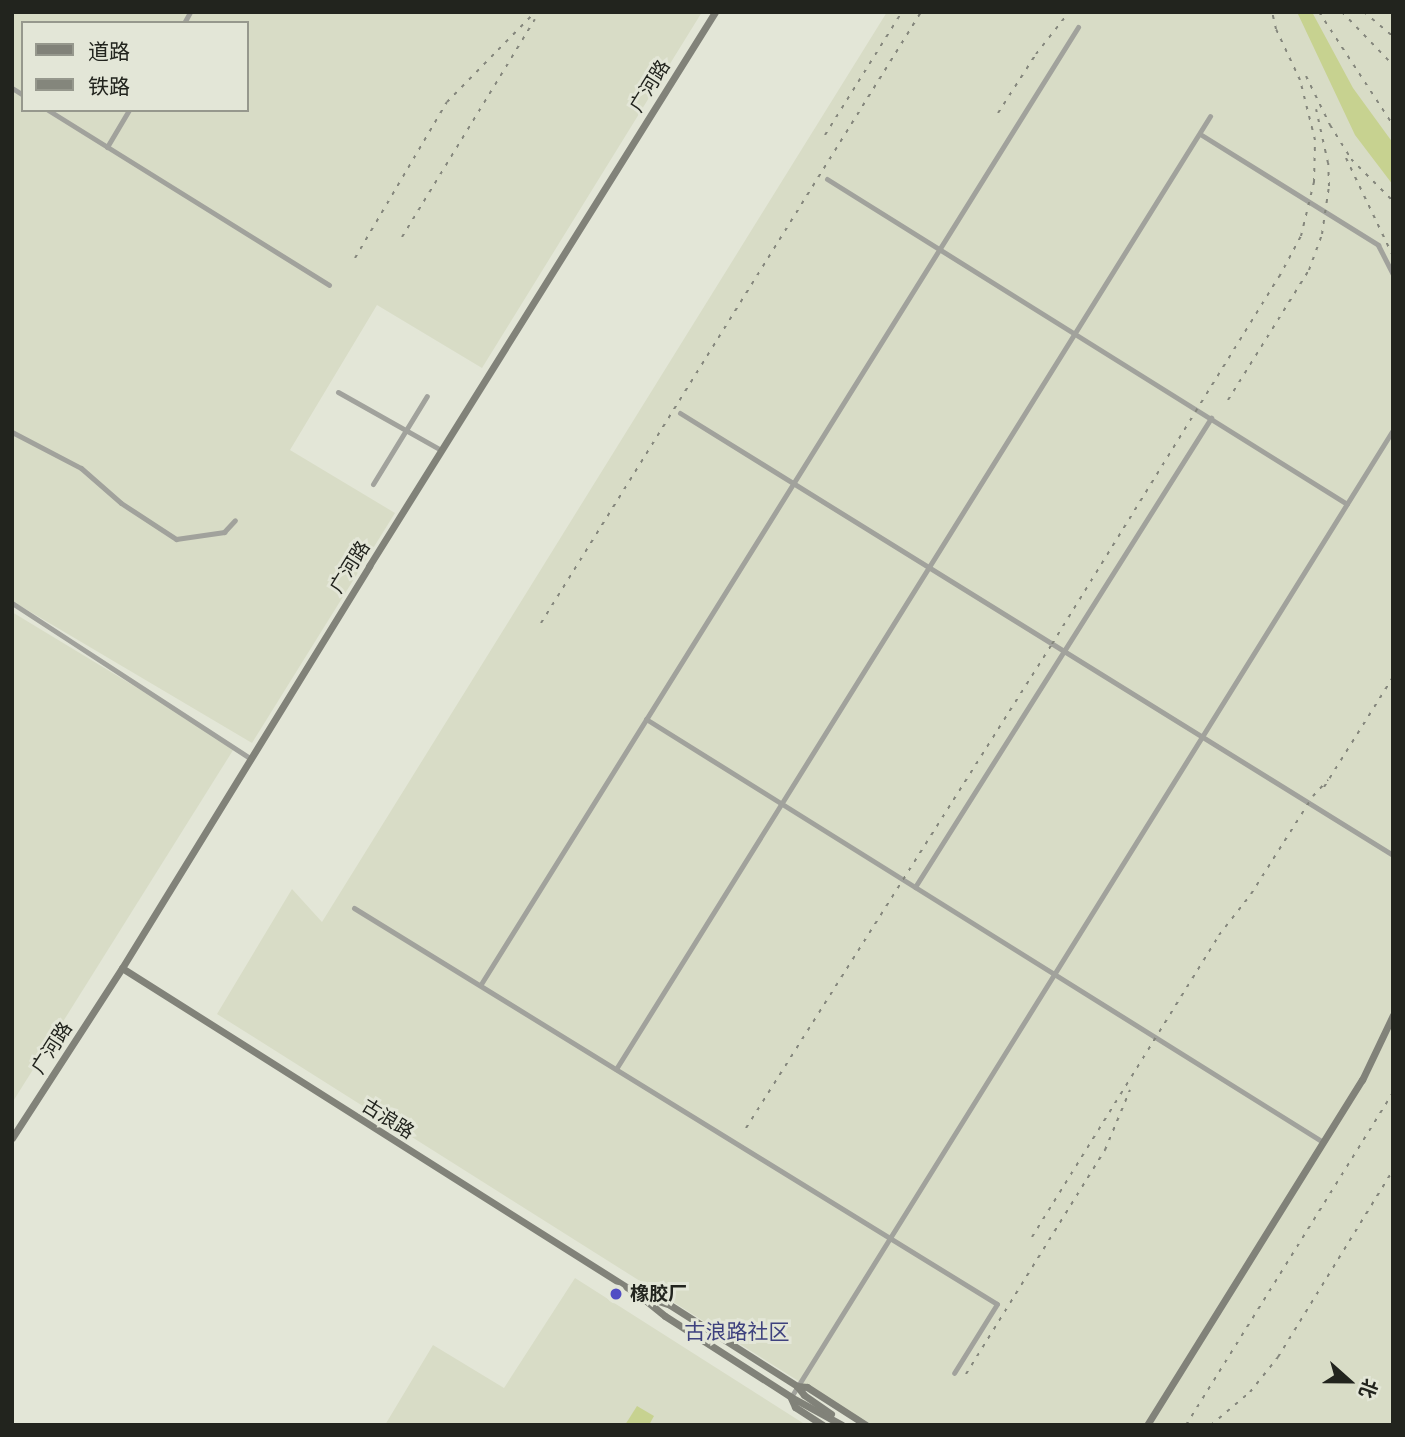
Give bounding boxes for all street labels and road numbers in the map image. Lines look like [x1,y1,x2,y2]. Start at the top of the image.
street label: 广河路 [625,56,675,116]
street label: 广河路 [325,537,375,597]
street label: 广河路 [27,1018,77,1078]
street label: 古浪路 [358,1094,418,1144]

